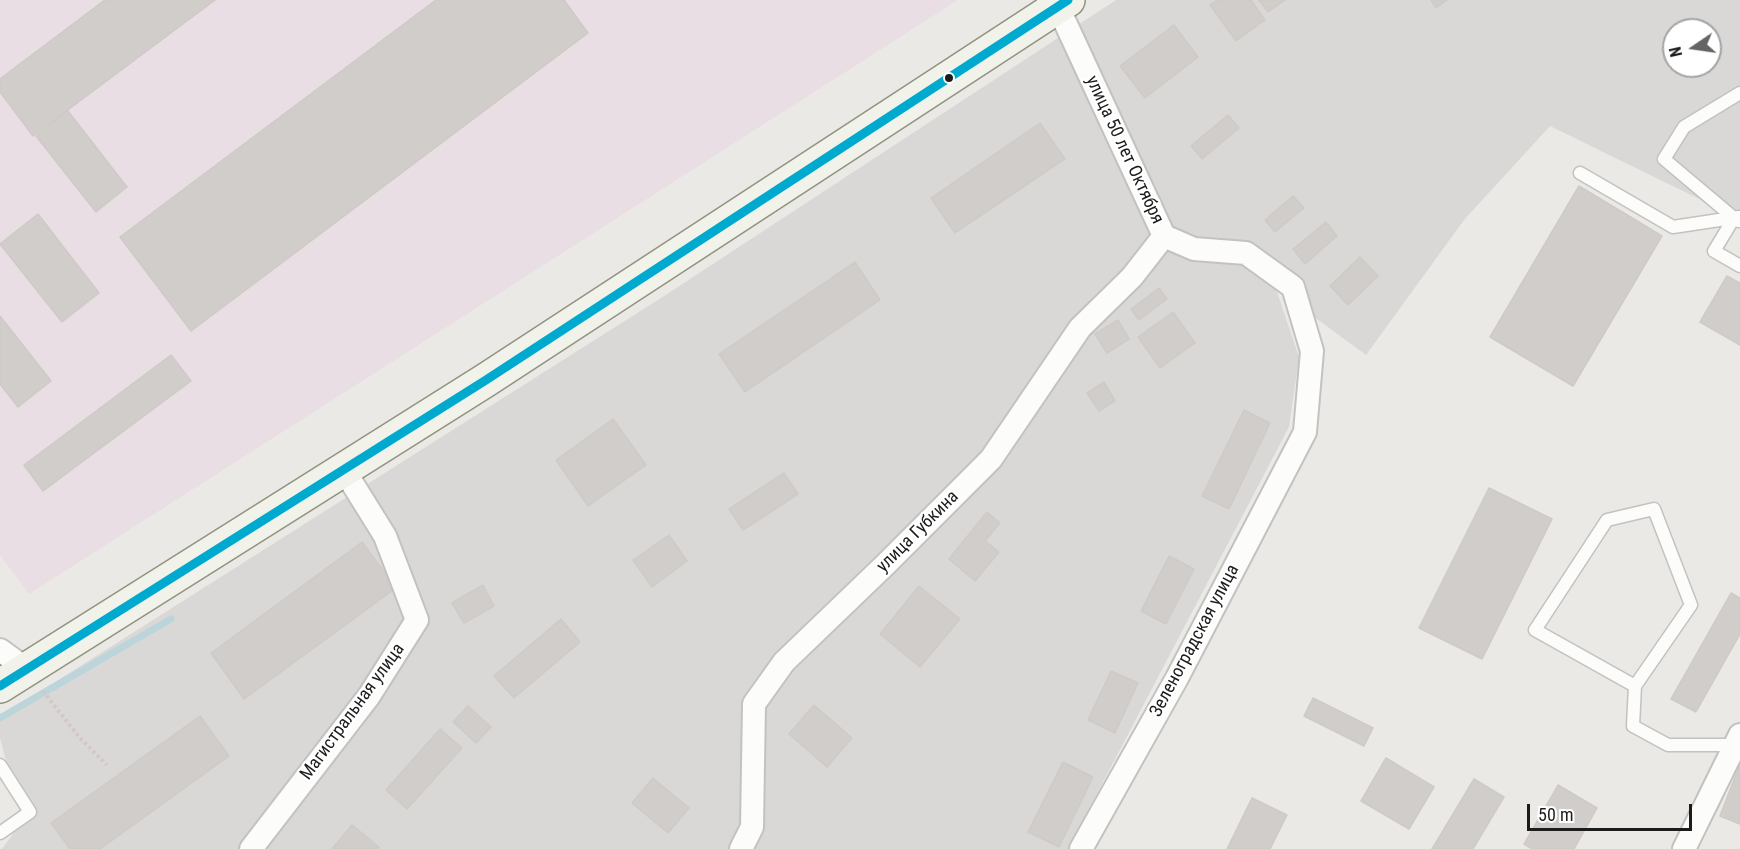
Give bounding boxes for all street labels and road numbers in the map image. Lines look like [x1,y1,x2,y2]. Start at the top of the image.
street label: улица 50 лет Октября [1080,73,1168,227]
street label: улица Губкина [873,487,963,577]
street label: Зеленоградская улица [1146,561,1244,721]
street label: Магистральная улица [296,640,410,784]

